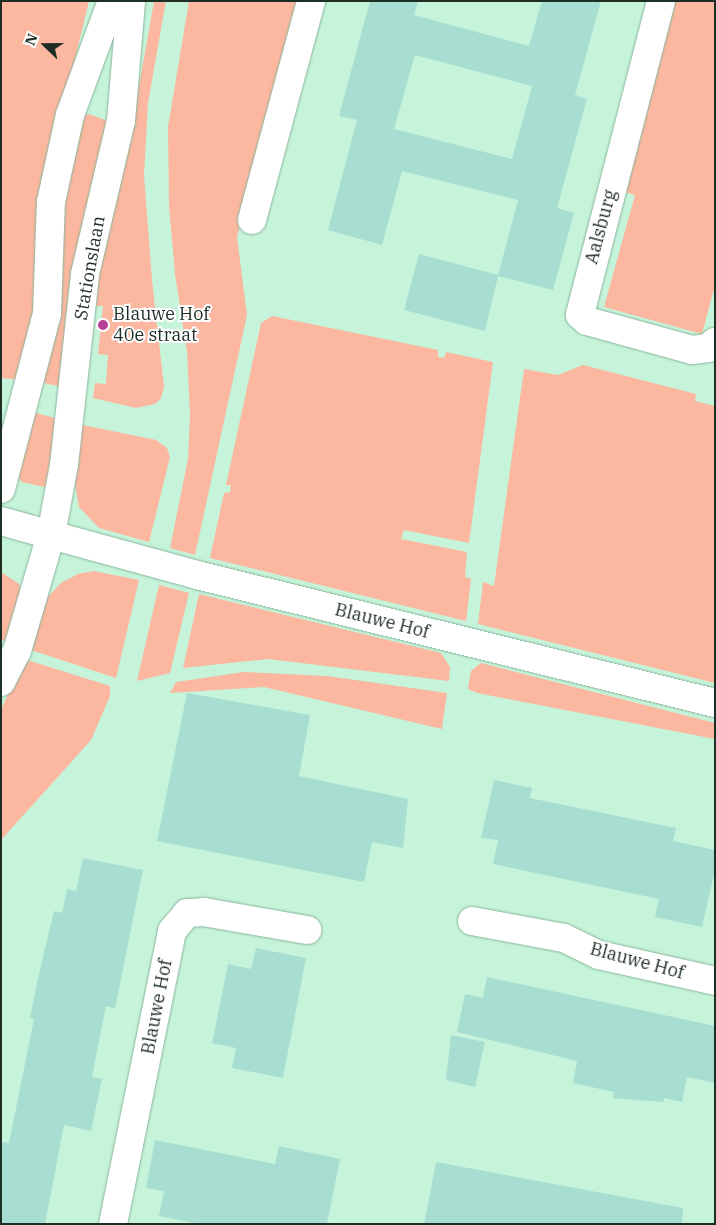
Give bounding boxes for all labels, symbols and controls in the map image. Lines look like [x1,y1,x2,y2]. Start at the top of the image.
north arrow [20,20,70,70]
text: N [21,31,42,48]
street label: Aalsburg [581,187,621,267]
street label: Stationslaan [70,214,110,322]
place label: Blauwe Hof 40e straat [113,304,209,346]
marker: Blauwe Hof 40e straat [97,319,109,331]
street label: Blauwe Hof [333,599,431,643]
street label: Blauwe Hof [588,938,686,984]
street label: Blauwe Hof [137,958,177,1056]

